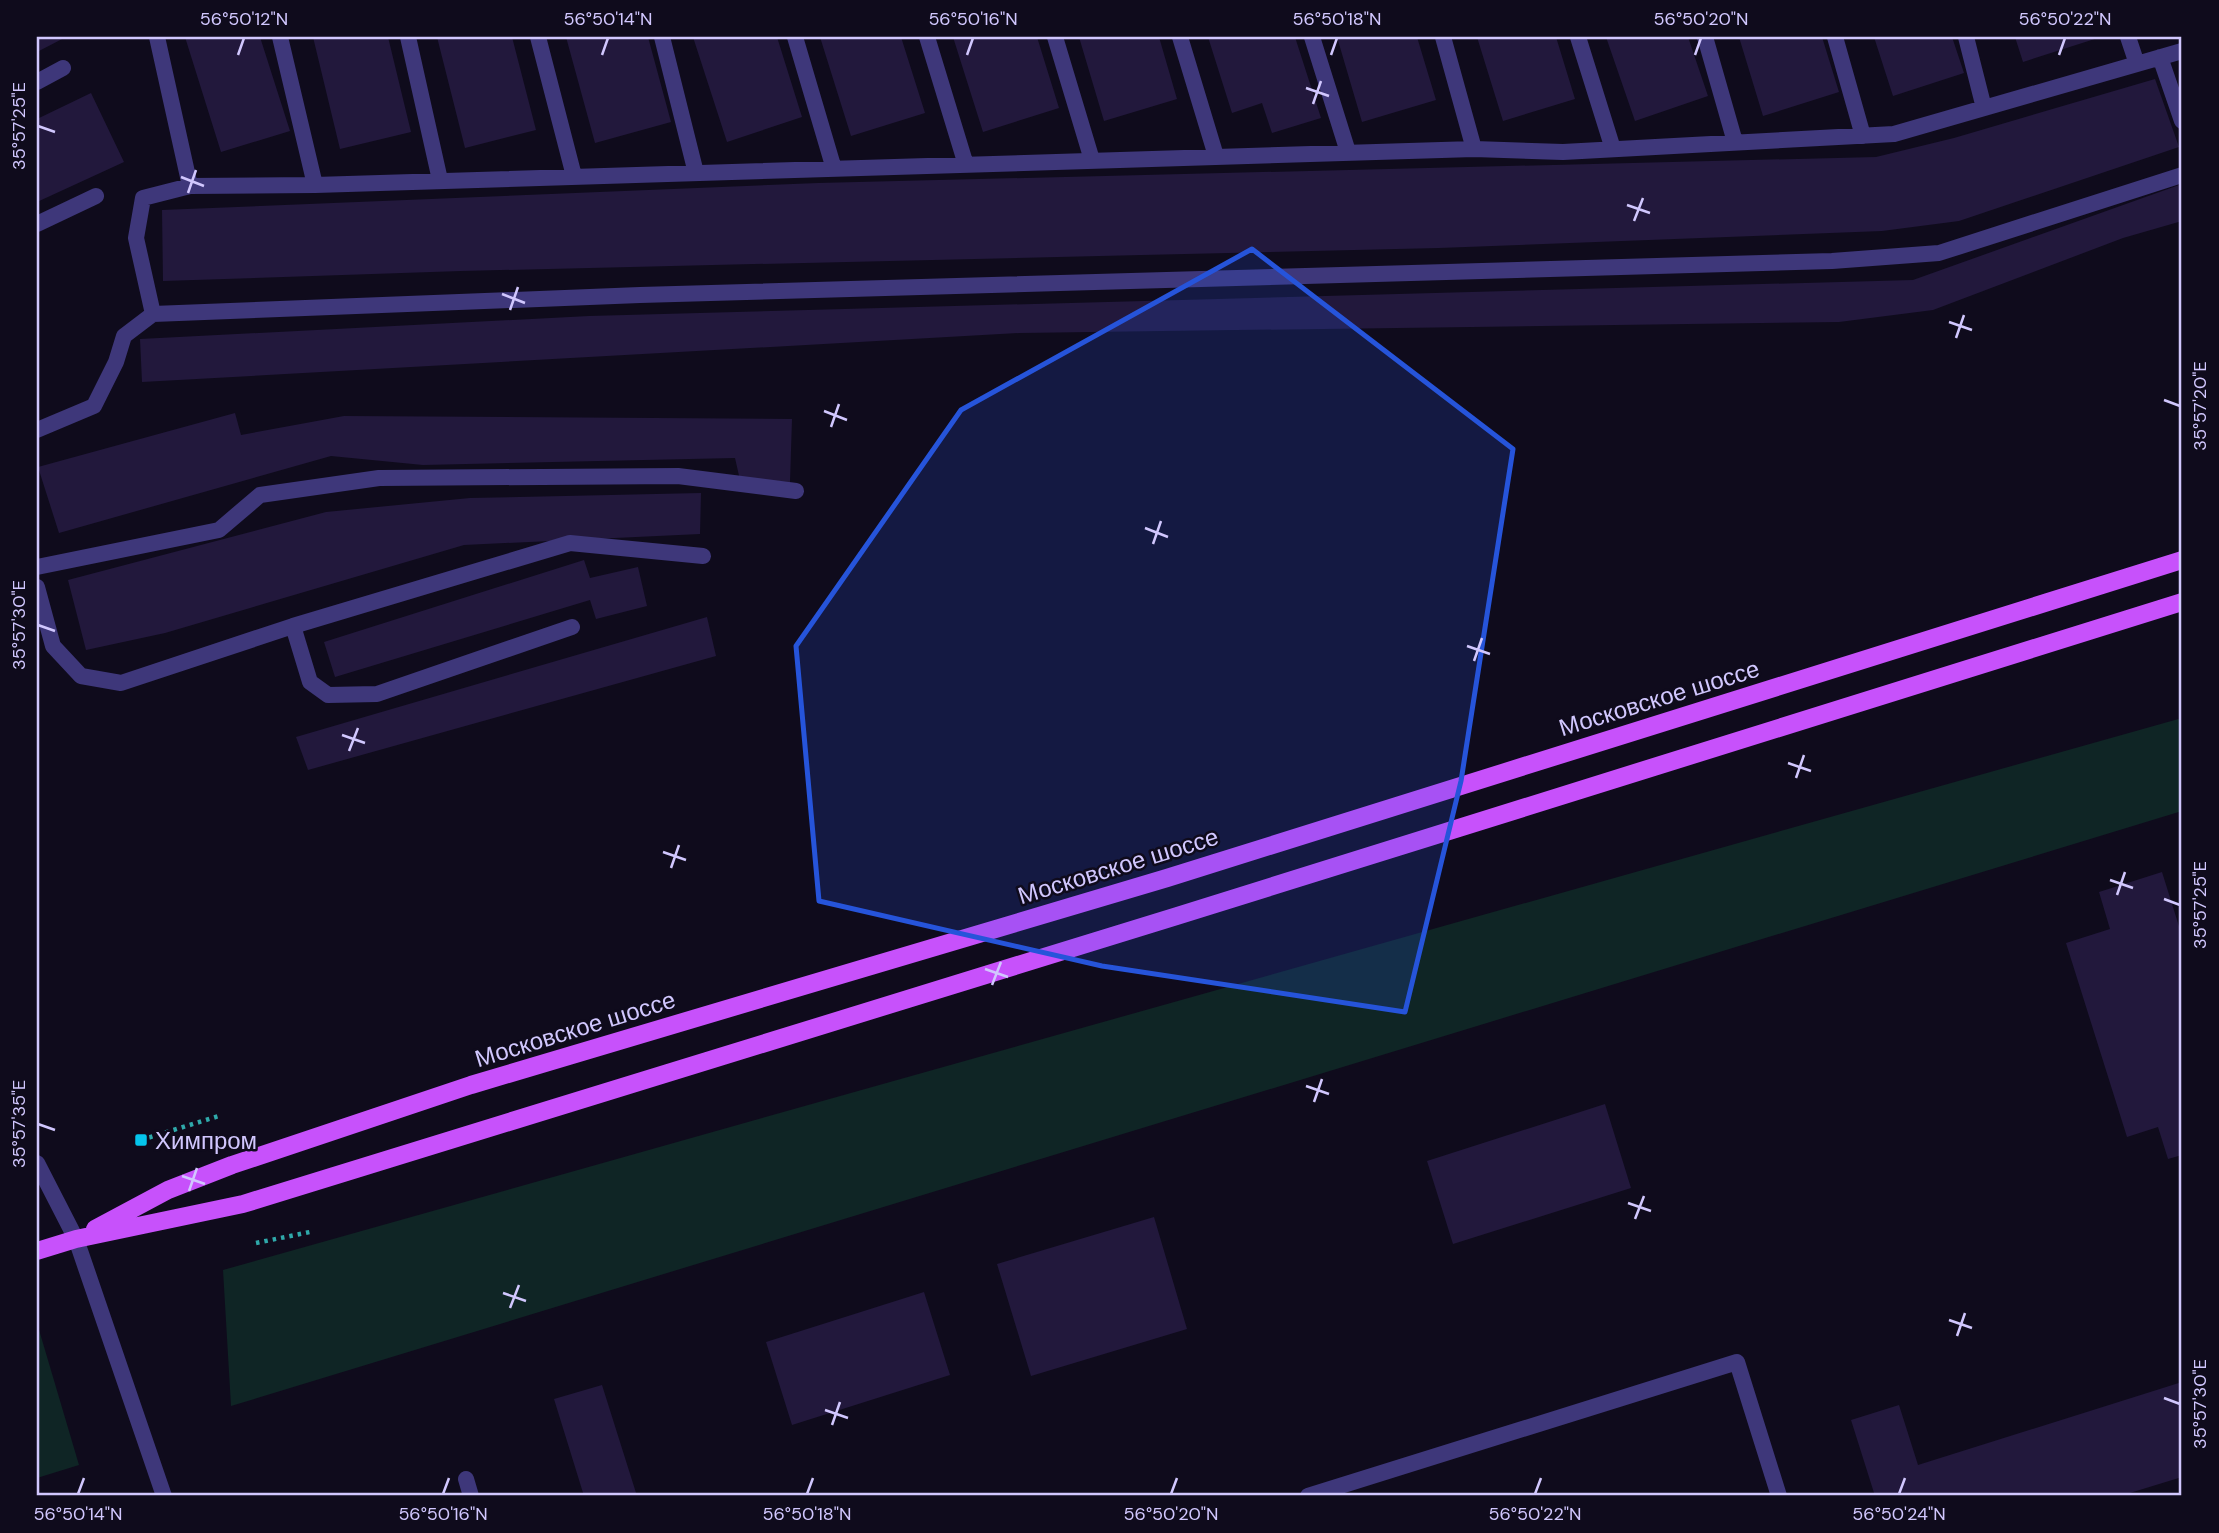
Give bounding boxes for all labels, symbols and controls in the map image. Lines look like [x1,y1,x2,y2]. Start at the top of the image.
text: 56°50'12"N [200,7,288,31]
text: 56°50'14"N [564,7,652,31]
text: 56°50'16"N [928,7,1018,31]
text: 56°50'18"N [1293,7,1381,31]
text: 56°50'20"N [1654,7,1748,31]
text: 56°50'22"N [2018,7,2112,31]
text: 35°57'25"E [7,82,31,170]
text: 35°57'20"E [2188,361,2212,451]
text: 35°57'30"E [7,580,31,670]
street label: Московское шоссе [1555,653,1763,743]
street label: Московское шоссе [1014,821,1222,911]
text: 35°57'25"E [2188,861,2212,949]
street label: Московское шоссе [471,984,679,1074]
text: 35°57'35"E [7,1080,31,1168]
place label: Химпром [155,1125,257,1156]
marker: Химпром [133,1132,149,1148]
text: 35°57'30"E [2188,1359,2212,1449]
text: 56°50'14"N [34,1502,122,1526]
text: 56°50'16"N [398,1502,488,1526]
text: 56°50'18"N [763,1502,851,1526]
text: 56°50'20"N [1124,1502,1218,1526]
text: 56°50'22"N [1488,1502,1582,1526]
text: 56°50'24"N [1852,1502,1946,1526]

